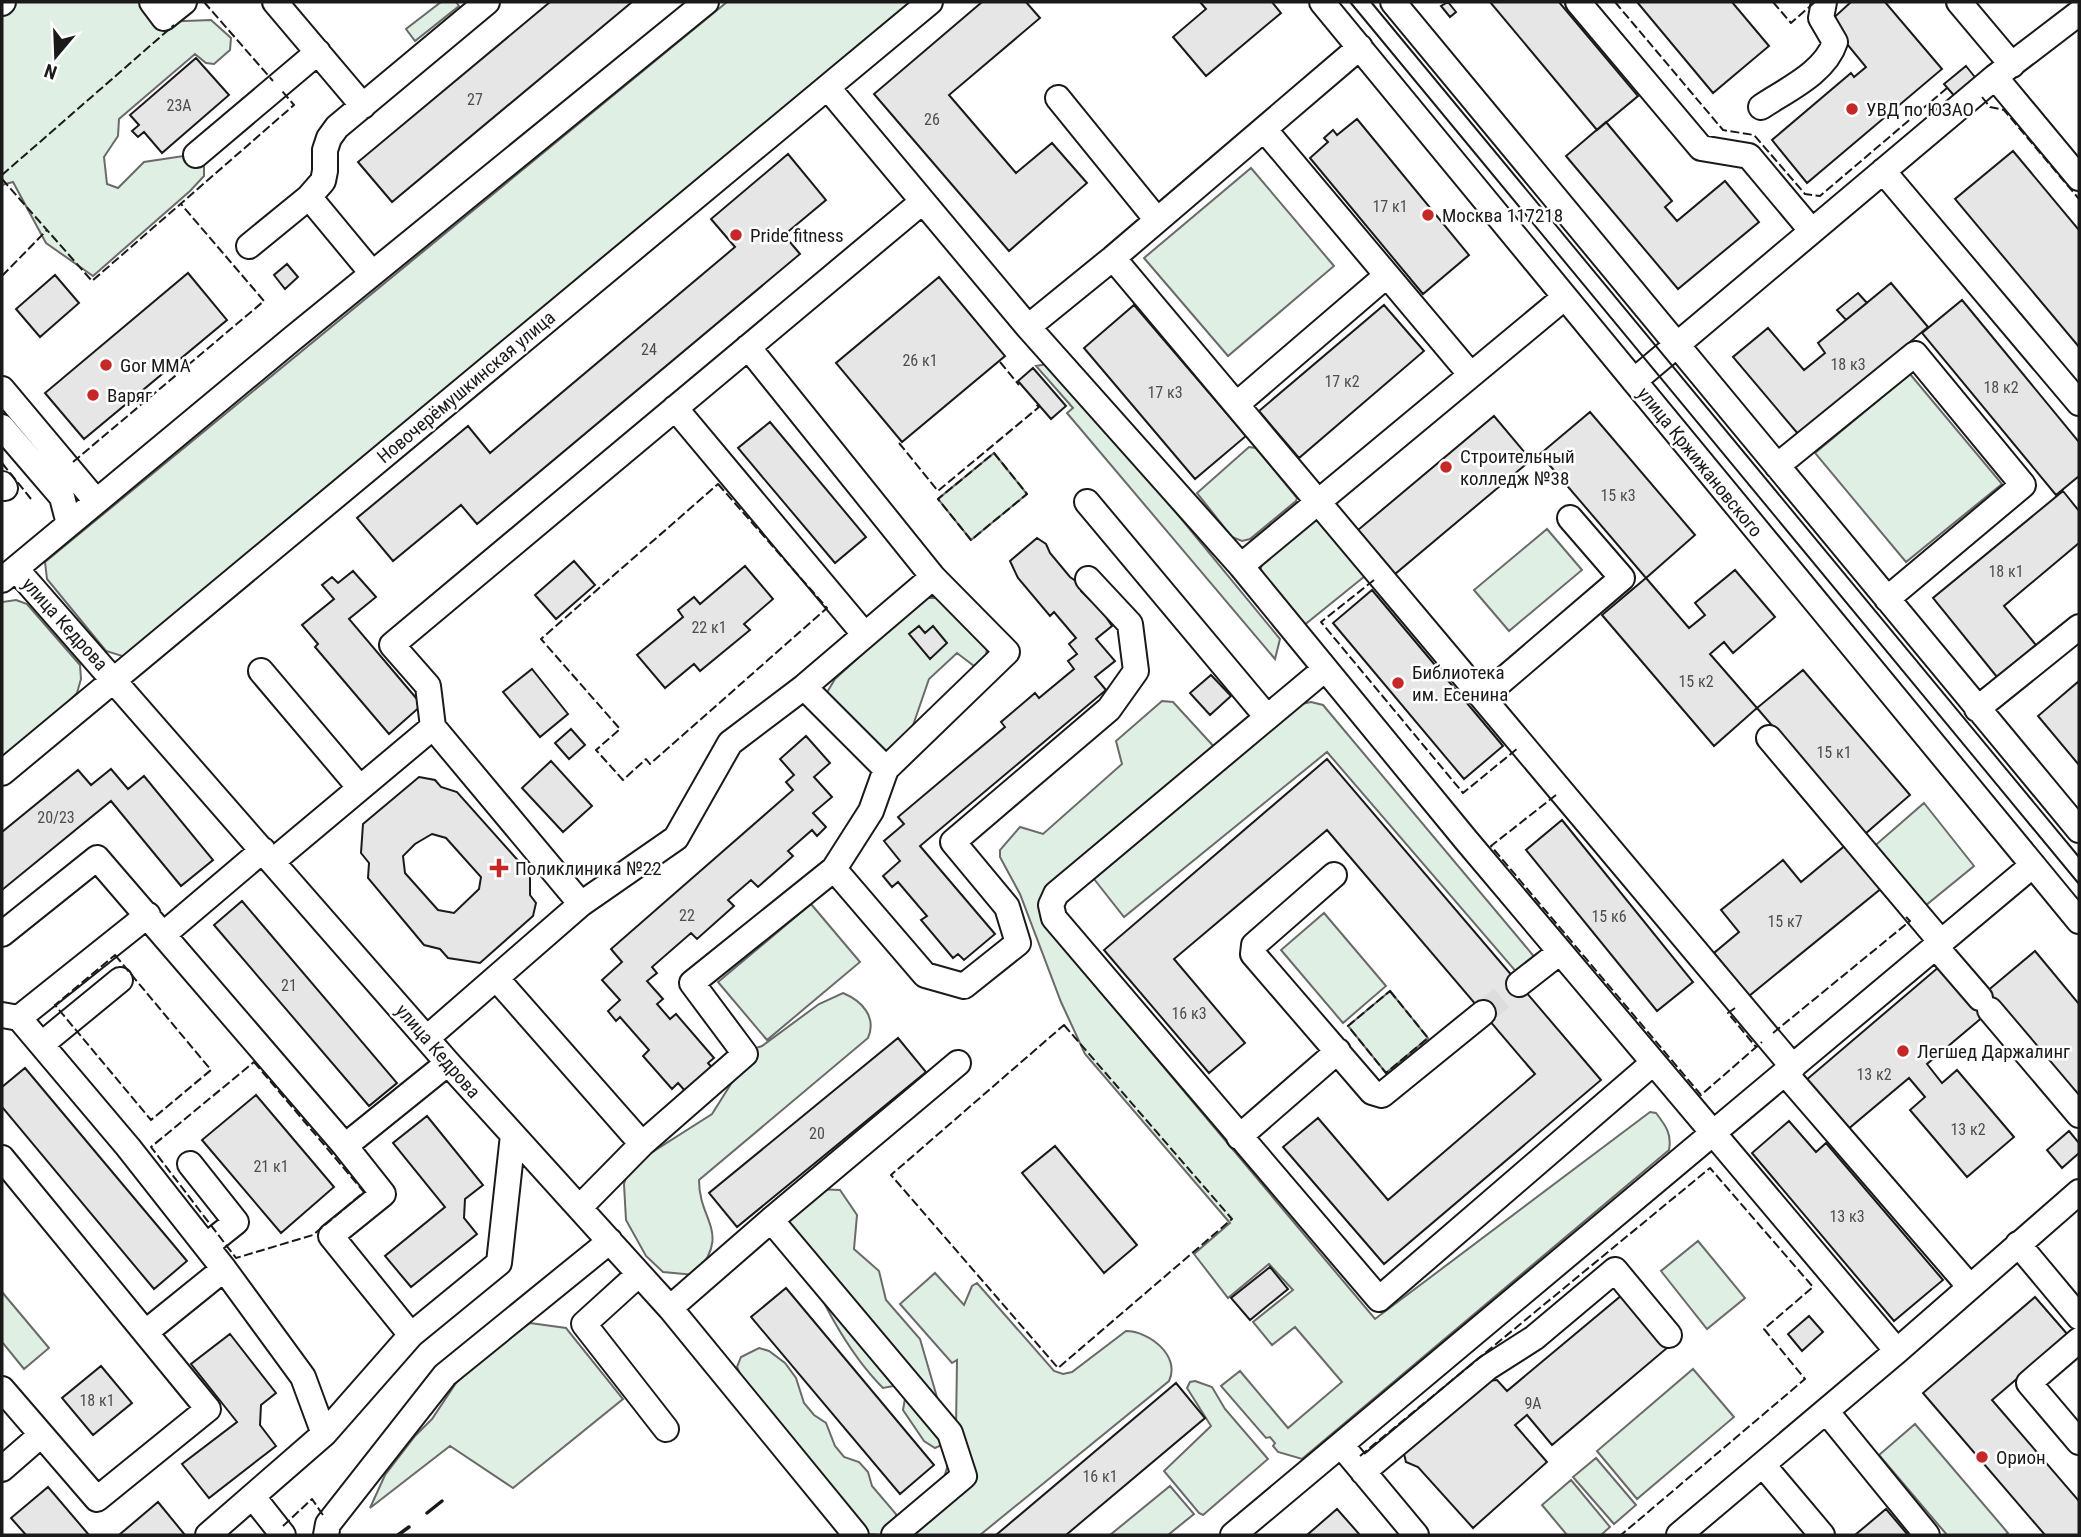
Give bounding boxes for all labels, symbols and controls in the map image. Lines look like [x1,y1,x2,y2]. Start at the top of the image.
north arrow [21,21,91,91]
text: N [41,59,60,84]
house number: 27 [467,90,483,109]
house number: 23А [166,96,192,115]
place label: УВД по ЮЗАО [1866,98,1974,121]
marker: УВД по ЮЗАО [1844,101,1860,117]
house number: 26 [924,110,940,129]
house number: 17 к1 [1372,197,1408,216]
place label: Москва 117218 [1442,204,1563,227]
marker: Москва 117218 [1420,207,1436,223]
place label: Pride fitness [750,224,844,247]
marker: Pride fitness [728,227,744,243]
street label: Новочерёмушкинская улица [372,306,560,468]
house number: 24 [641,340,657,359]
house number: 26 к1 [902,351,938,370]
place label: Gor MMA [120,354,191,377]
house number: 18 к3 [1830,355,1866,374]
marker: Gor MMA [98,357,114,373]
house number: 17 к2 [1324,372,1360,391]
house number: 18 к2 [1983,378,2019,397]
street label: улица Кржижановского [1632,382,1768,542]
house number: 17 к3 [1147,383,1183,402]
place label: Варяг [107,384,152,407]
marker: Варяг [85,387,101,403]
place label: Строительный колледж №38 [1460,445,1575,490]
marker: Строительный колледж №38 [1438,459,1454,475]
house number: 15 к3 [1600,486,1636,505]
house number: 18 к1 [1988,562,2024,581]
street label: улица Кедрова [17,573,113,675]
house number: 22 к1 [691,618,727,637]
place label: Библиотека им. Есенина [1412,661,1508,706]
house number: 15 к2 [1678,672,1714,691]
marker: Библиотека им. Есенина [1390,675,1406,691]
house number: 15 к1 [1816,743,1852,762]
house number: 20/23 [37,808,75,827]
place label: Поликлиника №22 [515,857,662,880]
marker: Поликлиника №22 [489,858,509,878]
house number: 22 [679,906,695,925]
house number: 15 к6 [1591,907,1627,926]
house number: 15 к7 [1767,912,1803,931]
house number: 21 [281,976,297,995]
street label: улица Кедрова [391,999,485,1103]
house number: 16 к3 [1171,1004,1207,1023]
place label: Легшед Даржалинг [1917,1040,2070,1063]
marker: Легшед Даржалинг [1895,1043,1911,1059]
house number: 13 к2 [1856,1065,1892,1084]
house number: 13 к2 [1950,1120,1986,1139]
house number: 20 [809,1124,825,1143]
house number: 21 к1 [253,1157,289,1176]
house number: 13 к3 [1829,1207,1865,1226]
house number: 18 к1 [79,1391,115,1410]
house number: 9А [1524,1394,1542,1413]
place label: Орион [1996,1446,2046,1469]
marker: Орион [1974,1449,1990,1465]
house number: 16 к1 [1082,1467,1118,1486]

